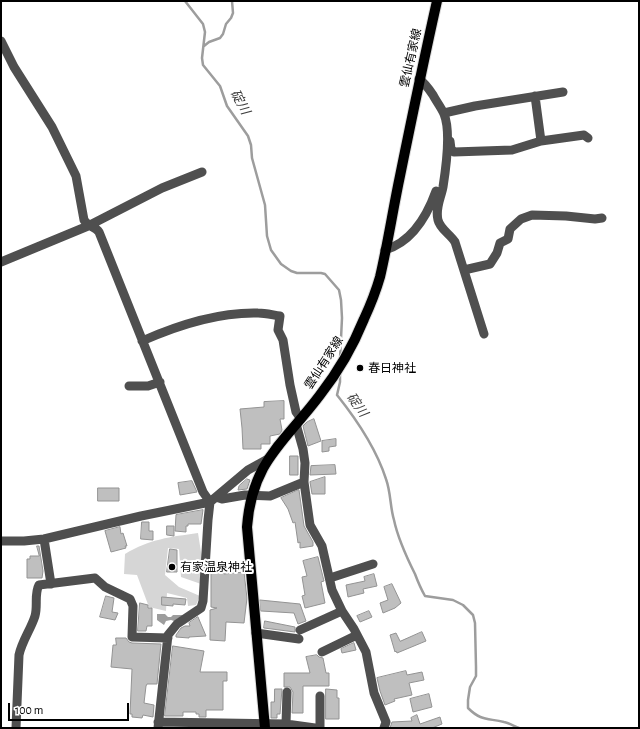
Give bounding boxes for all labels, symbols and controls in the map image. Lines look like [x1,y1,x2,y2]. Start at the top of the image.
street label: 雲仙有家線 [397,27,425,89]
water label: 碇川 [227,87,253,117]
street label: 雲仙有家線 [302,334,346,392]
place label: 春日神社 [368,361,416,375]
marker: 春日神社 [355,363,365,373]
water label: 碇川 [343,390,371,420]
place label: 有家温泉神社 [180,560,252,574]
marker: 有家温泉神社 [167,562,177,572]
scale bar [10,695,131,721]
text: 100 m [15,704,43,716]

